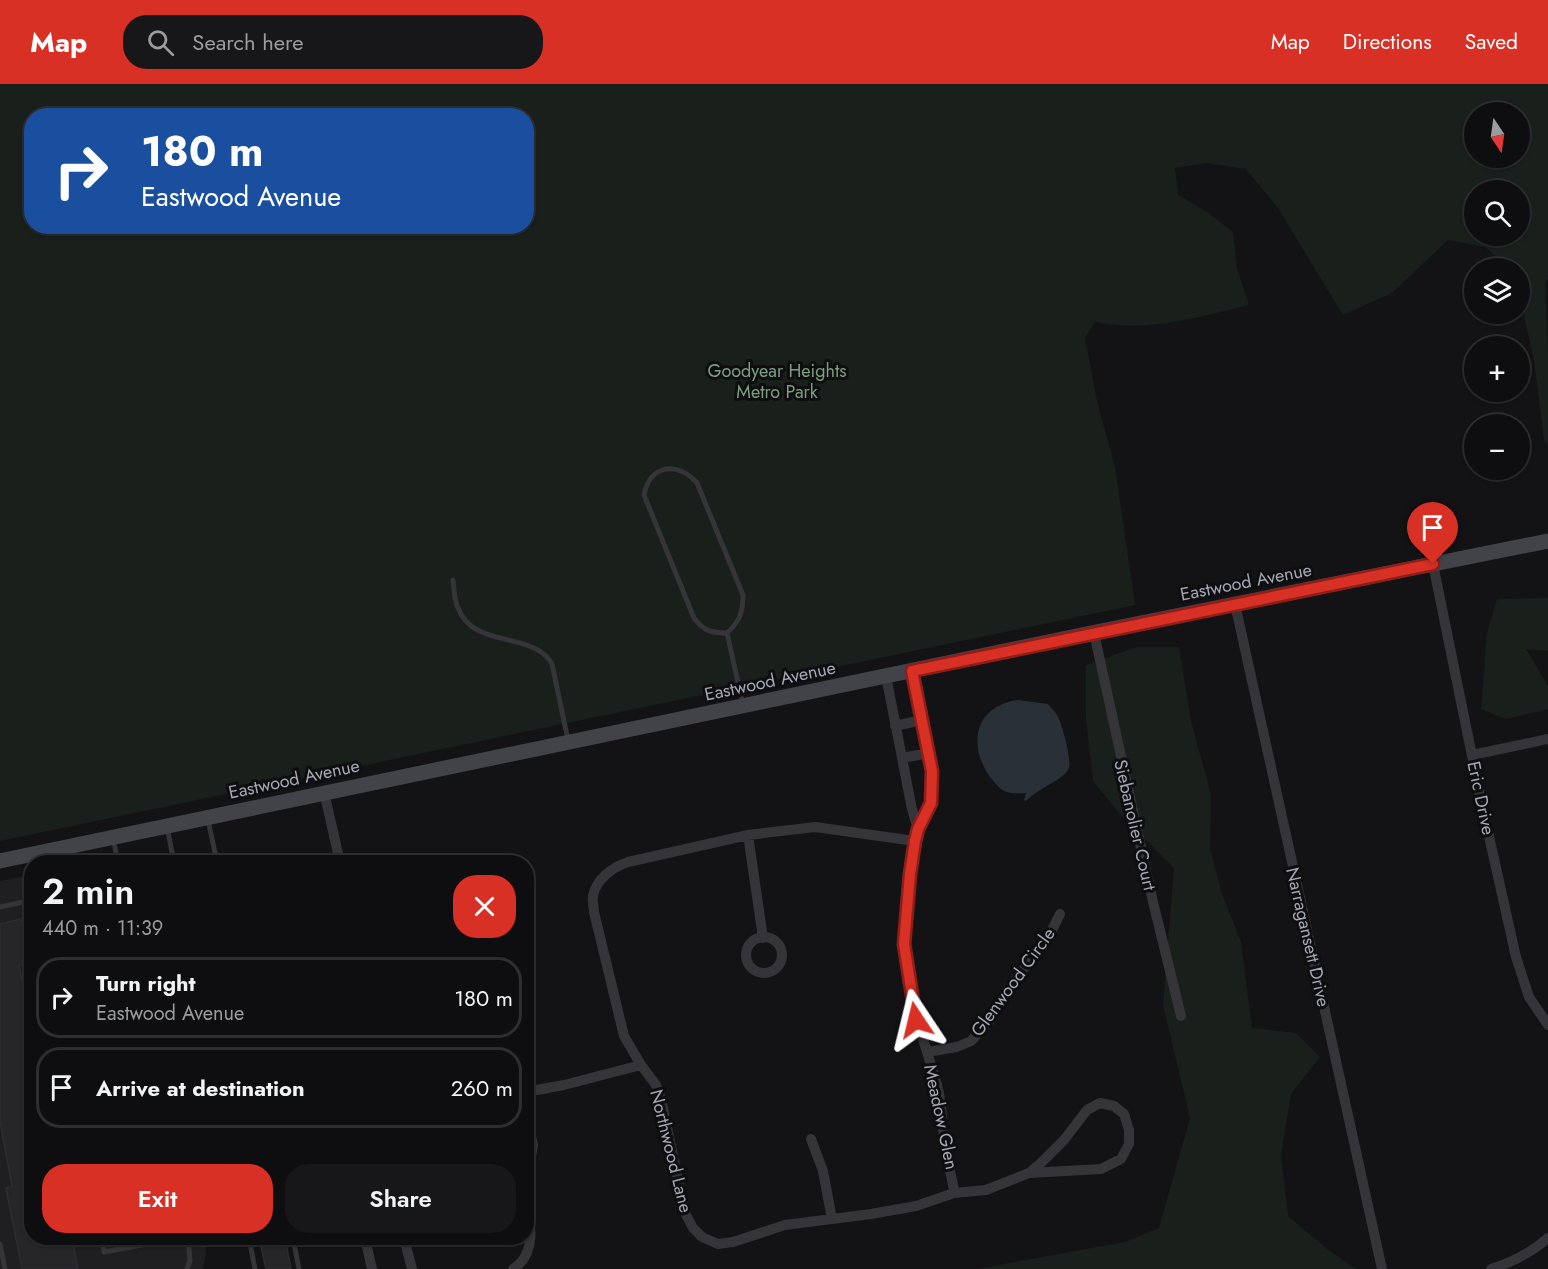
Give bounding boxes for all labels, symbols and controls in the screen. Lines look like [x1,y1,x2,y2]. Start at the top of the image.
search box [123,15,543,69]
text: Map [30,22,87,63]
icon: search [144,26,177,59]
text: Search here [192,26,304,58]
text: Map [1271,27,1310,57]
text: Directions [1343,27,1432,57]
text: Saved [1465,27,1518,57]
north arrow [1464,102,1530,168]
map controls [1464,102,1530,480]
text: 180 m [141,121,264,182]
icon: right [42,132,120,210]
text: Eastwood Avenue [141,177,341,216]
button: search [1464,180,1530,246]
button: layers [1464,258,1530,324]
button: + [1464,336,1530,402]
park label: Goodyear Heights Metro Park [707,358,847,405]
button: − [1464,414,1530,480]
pin [1407,502,1458,564]
icon: arrive [1416,511,1449,544]
street label: Eastwood Avenue [1178,557,1314,607]
street label: Eastwood Avenue [702,654,838,708]
street label: Eastwood Avenue [226,752,362,806]
street label: Siebanolier Court [1107,757,1163,894]
street label: Eric Drive [1461,759,1501,837]
text: 2 min [42,865,134,917]
street label: Narragansett Drive [1279,865,1337,1009]
button: close [453,875,516,938]
text: 440 m · 11:39 [42,914,163,943]
street label: Glenwood Circle [965,922,1061,1042]
text: Turn right [96,967,196,999]
icon: right [45,981,78,1014]
text: 180 m [454,982,513,1014]
position arrow [884,988,948,1052]
text: Eastwood Avenue [96,999,244,1028]
street label: Meadow Glen [917,1062,965,1172]
icon: arrive [45,1071,78,1104]
text: Arrive at destination [96,1072,305,1104]
text: 260 m [451,1072,513,1104]
street label: Northwood Lane [643,1087,699,1215]
button: Exit [42,1164,273,1233]
button: Share [285,1164,516,1233]

